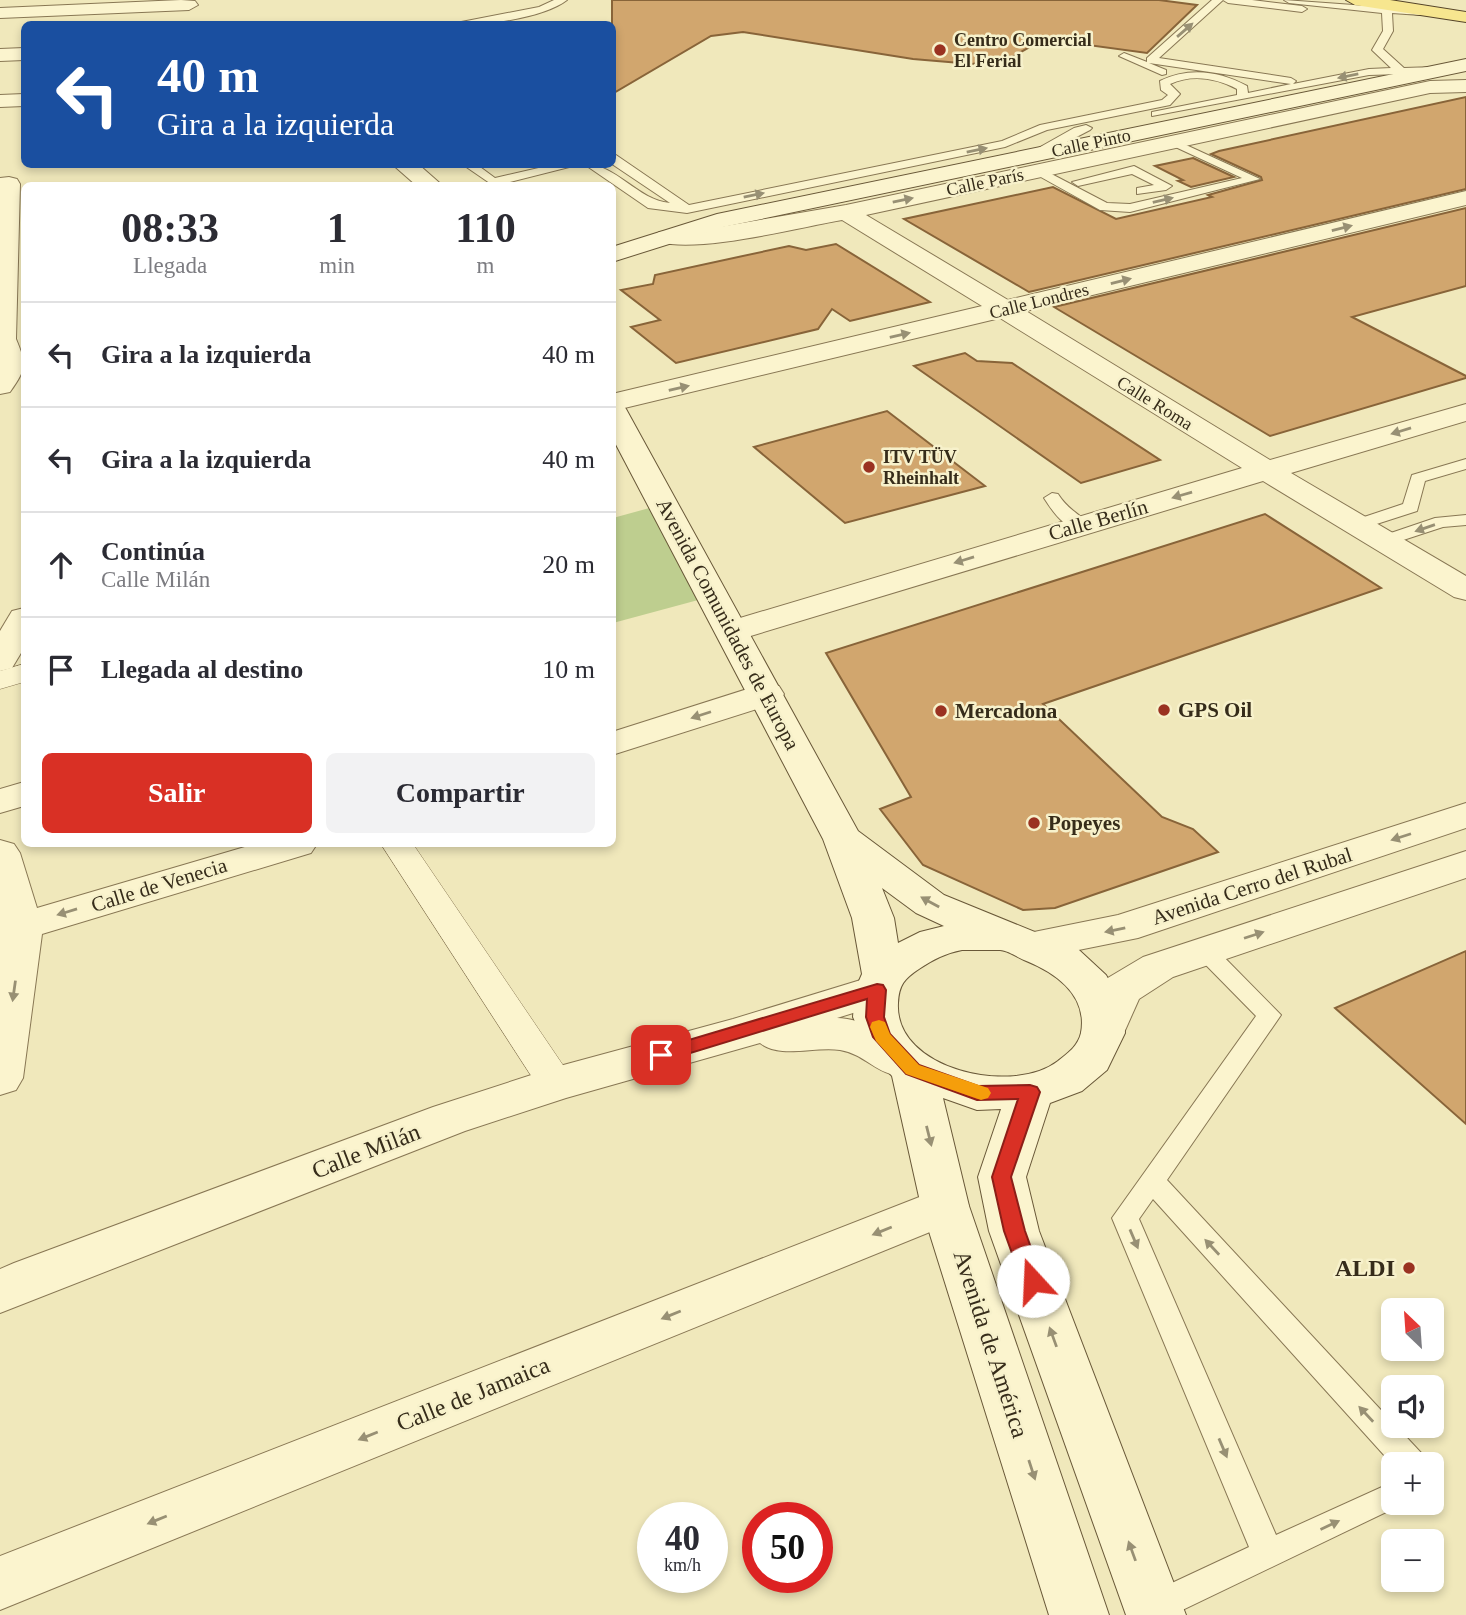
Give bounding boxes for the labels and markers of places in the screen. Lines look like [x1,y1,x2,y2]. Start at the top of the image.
place label: Centro Comercial El Ferial [954,30,1092,71]
marker: Centro Comercial El Ferial [932,42,948,58]
place label: ITV TÜV Rheinhalt [883,447,959,488]
marker: ITV TÜV Rheinhalt [861,459,877,475]
place label: GPS Oil [1178,698,1252,722]
place label: Mercadona [955,699,1058,723]
marker: GPS Oil [1156,702,1172,718]
marker: Mercadona [933,703,949,719]
place label: Popeyes [1048,811,1120,835]
marker: Popeyes [1026,815,1042,831]
pin [631,1025,691,1085]
place label: ALDI [1335,1255,1395,1281]
marker: ALDI [1401,1260,1417,1276]

